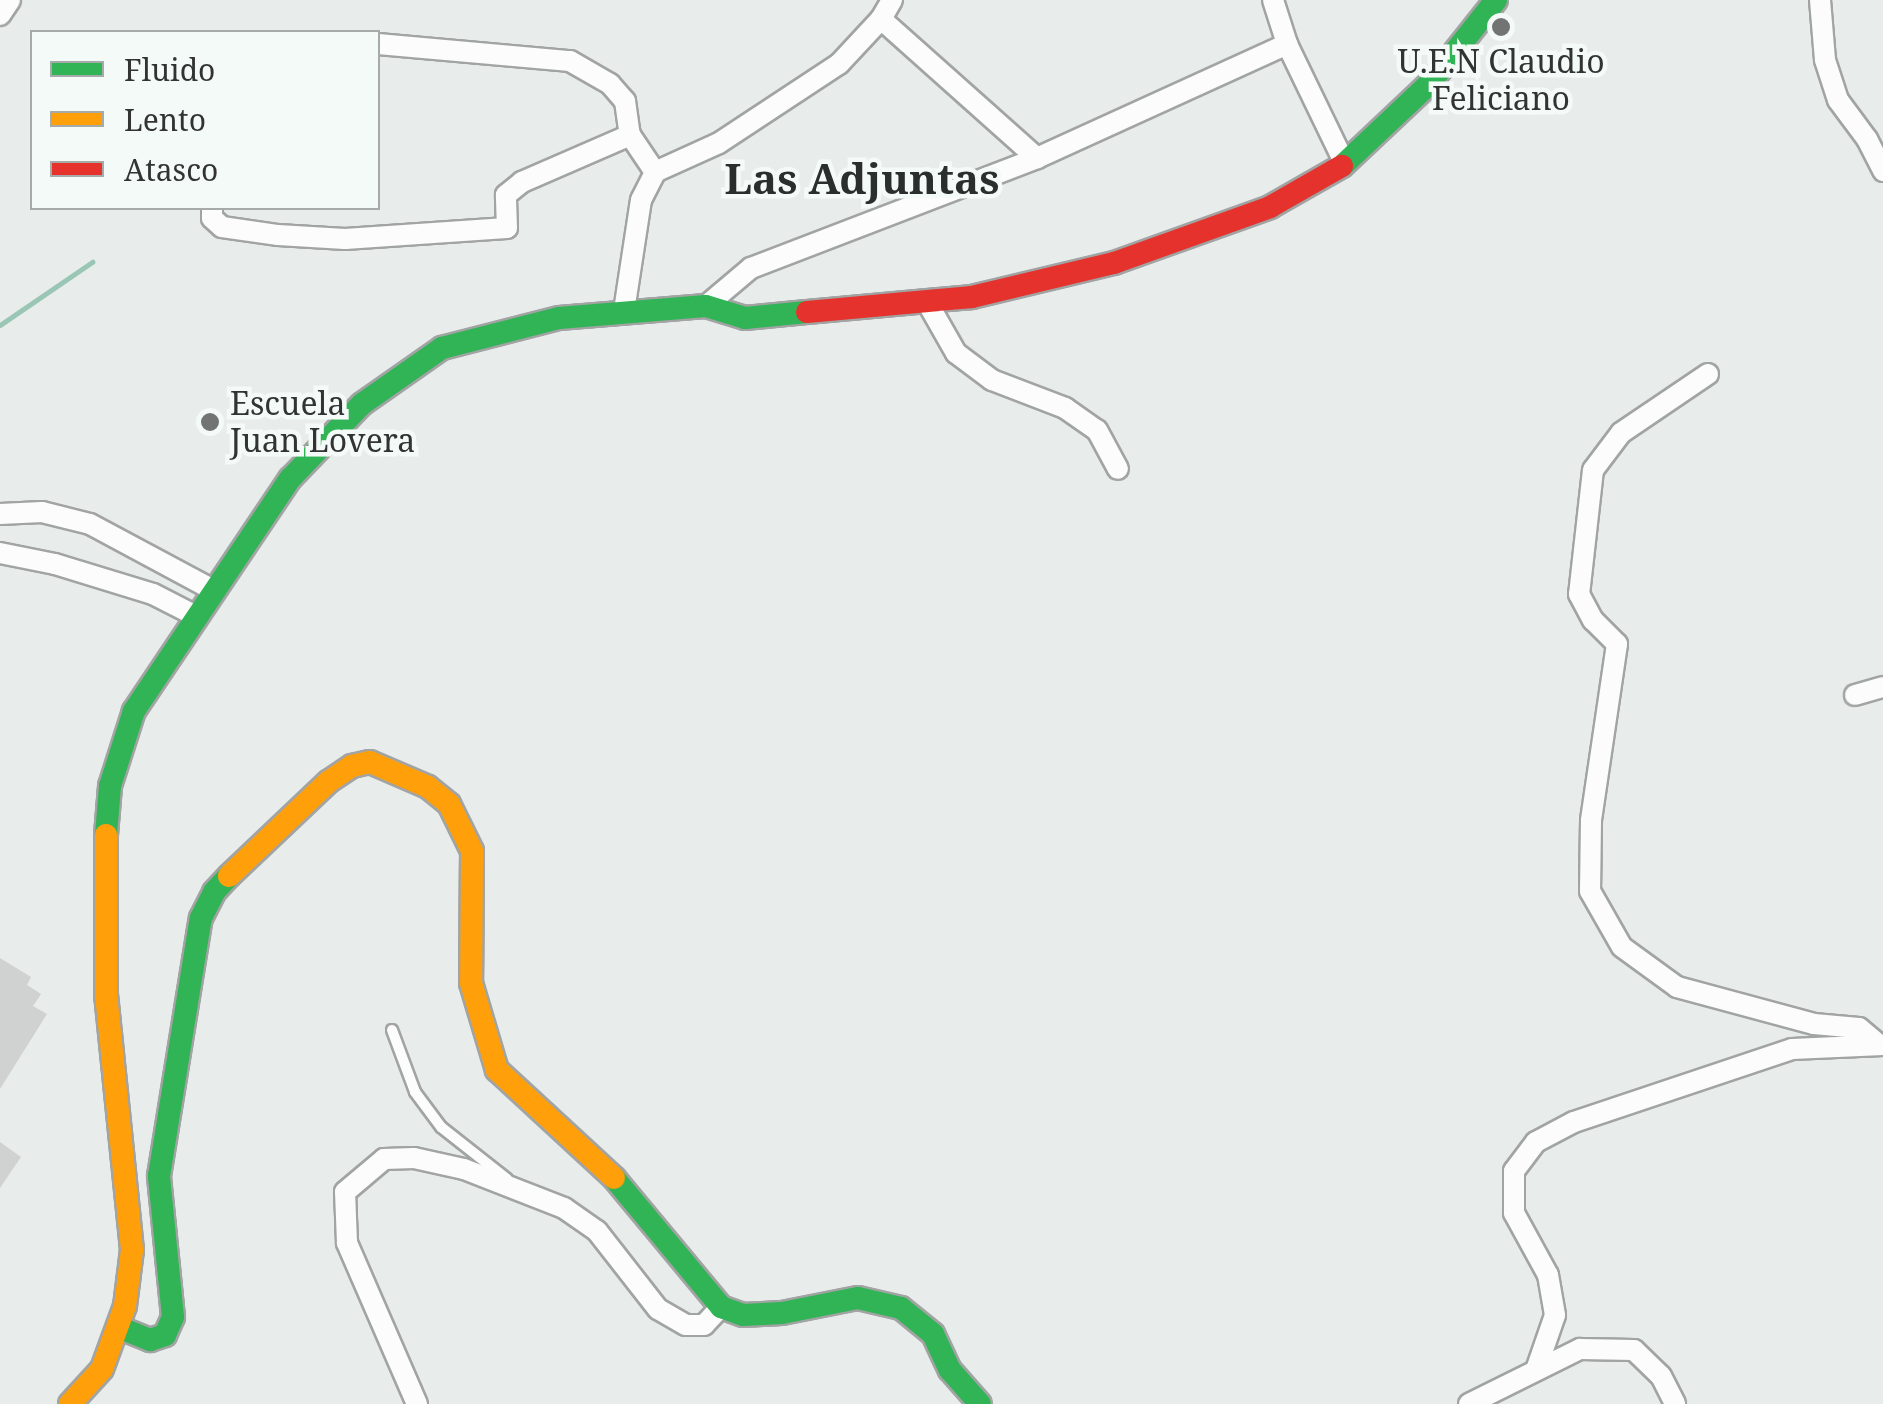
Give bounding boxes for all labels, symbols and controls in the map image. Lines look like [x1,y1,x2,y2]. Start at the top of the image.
marker: U.E.N Claudio Feliciano [1490,16,1512,38]
legend [30,30,380,210]
place label: U.E.N Claudio Feliciano [1397,43,1605,118]
text: Fluido [124,49,215,90]
text: Lento [124,99,206,140]
text: Atasco [124,149,218,190]
district label: Las Adjuntas [725,153,999,203]
place label: Escuela Juan Lovera [230,385,415,460]
marker: Escuela Juan Lovera [199,411,221,433]

